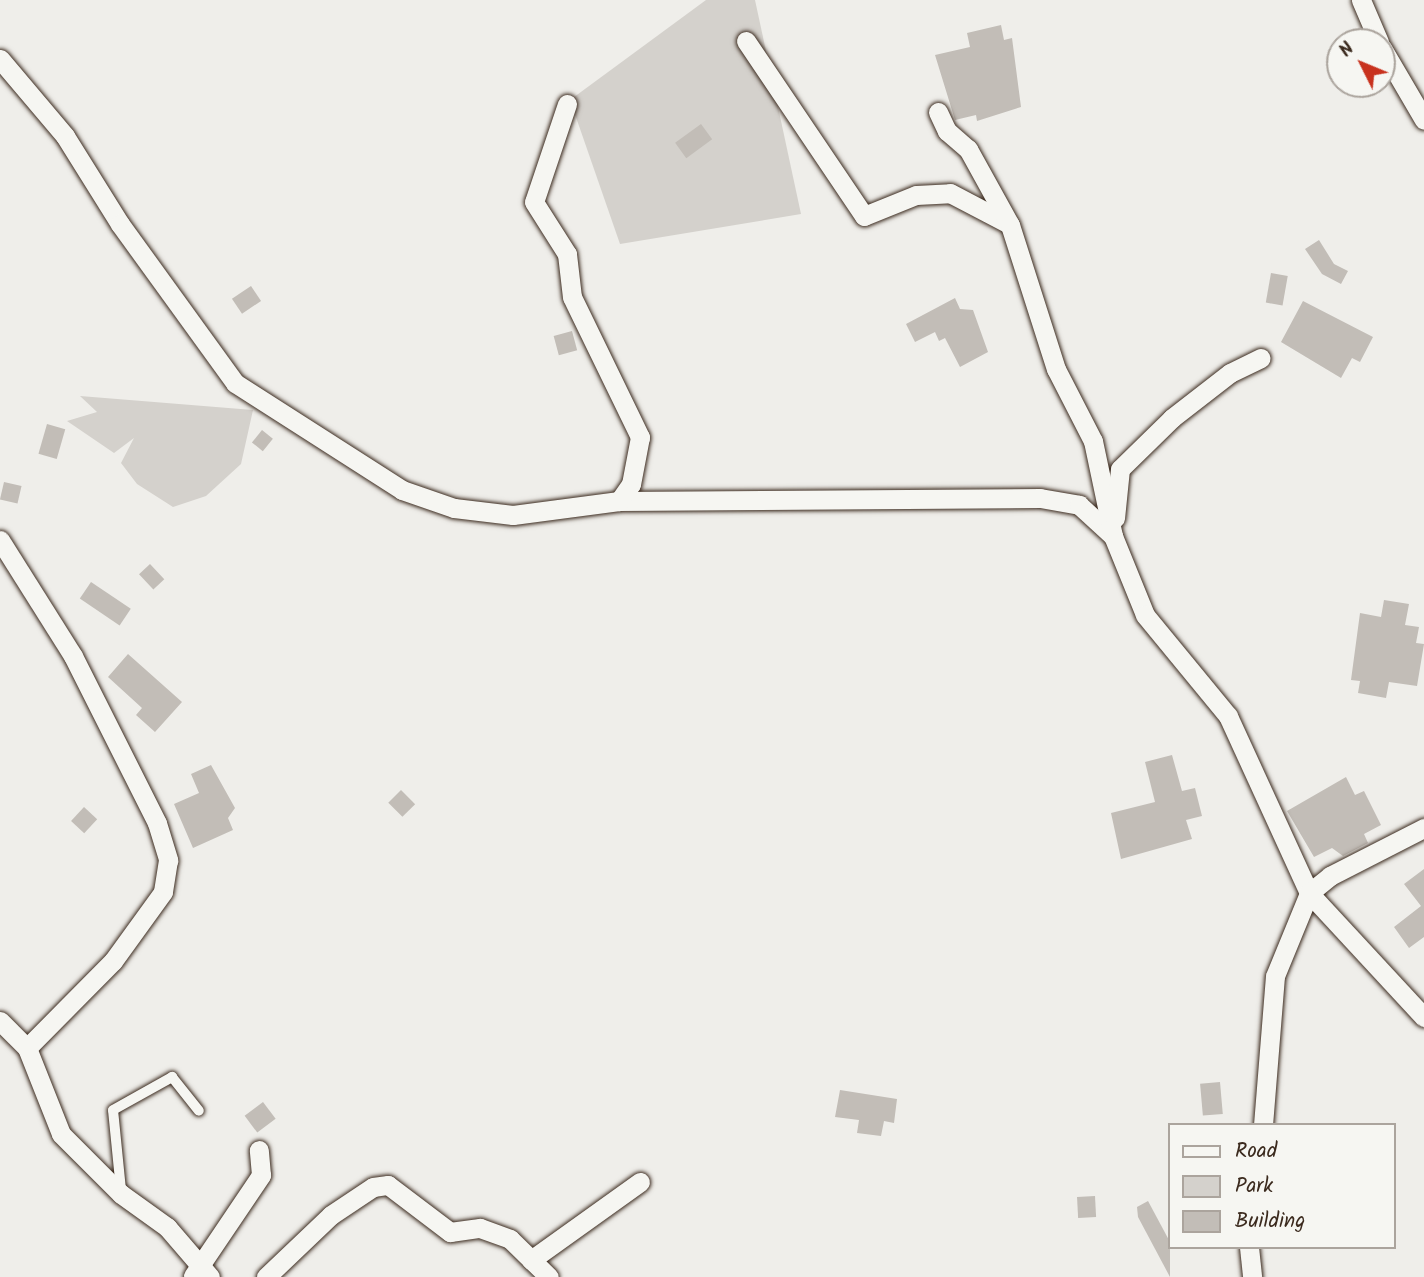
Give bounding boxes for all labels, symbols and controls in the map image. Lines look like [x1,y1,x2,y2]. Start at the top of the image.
north arrow [1326,28,1396,98]
text: N [1332,35,1362,65]
legend [1168,1123,1396,1249]
text: Road [1235,1135,1277,1168]
text: Park [1235,1170,1273,1203]
text: Building [1235,1205,1305,1238]

